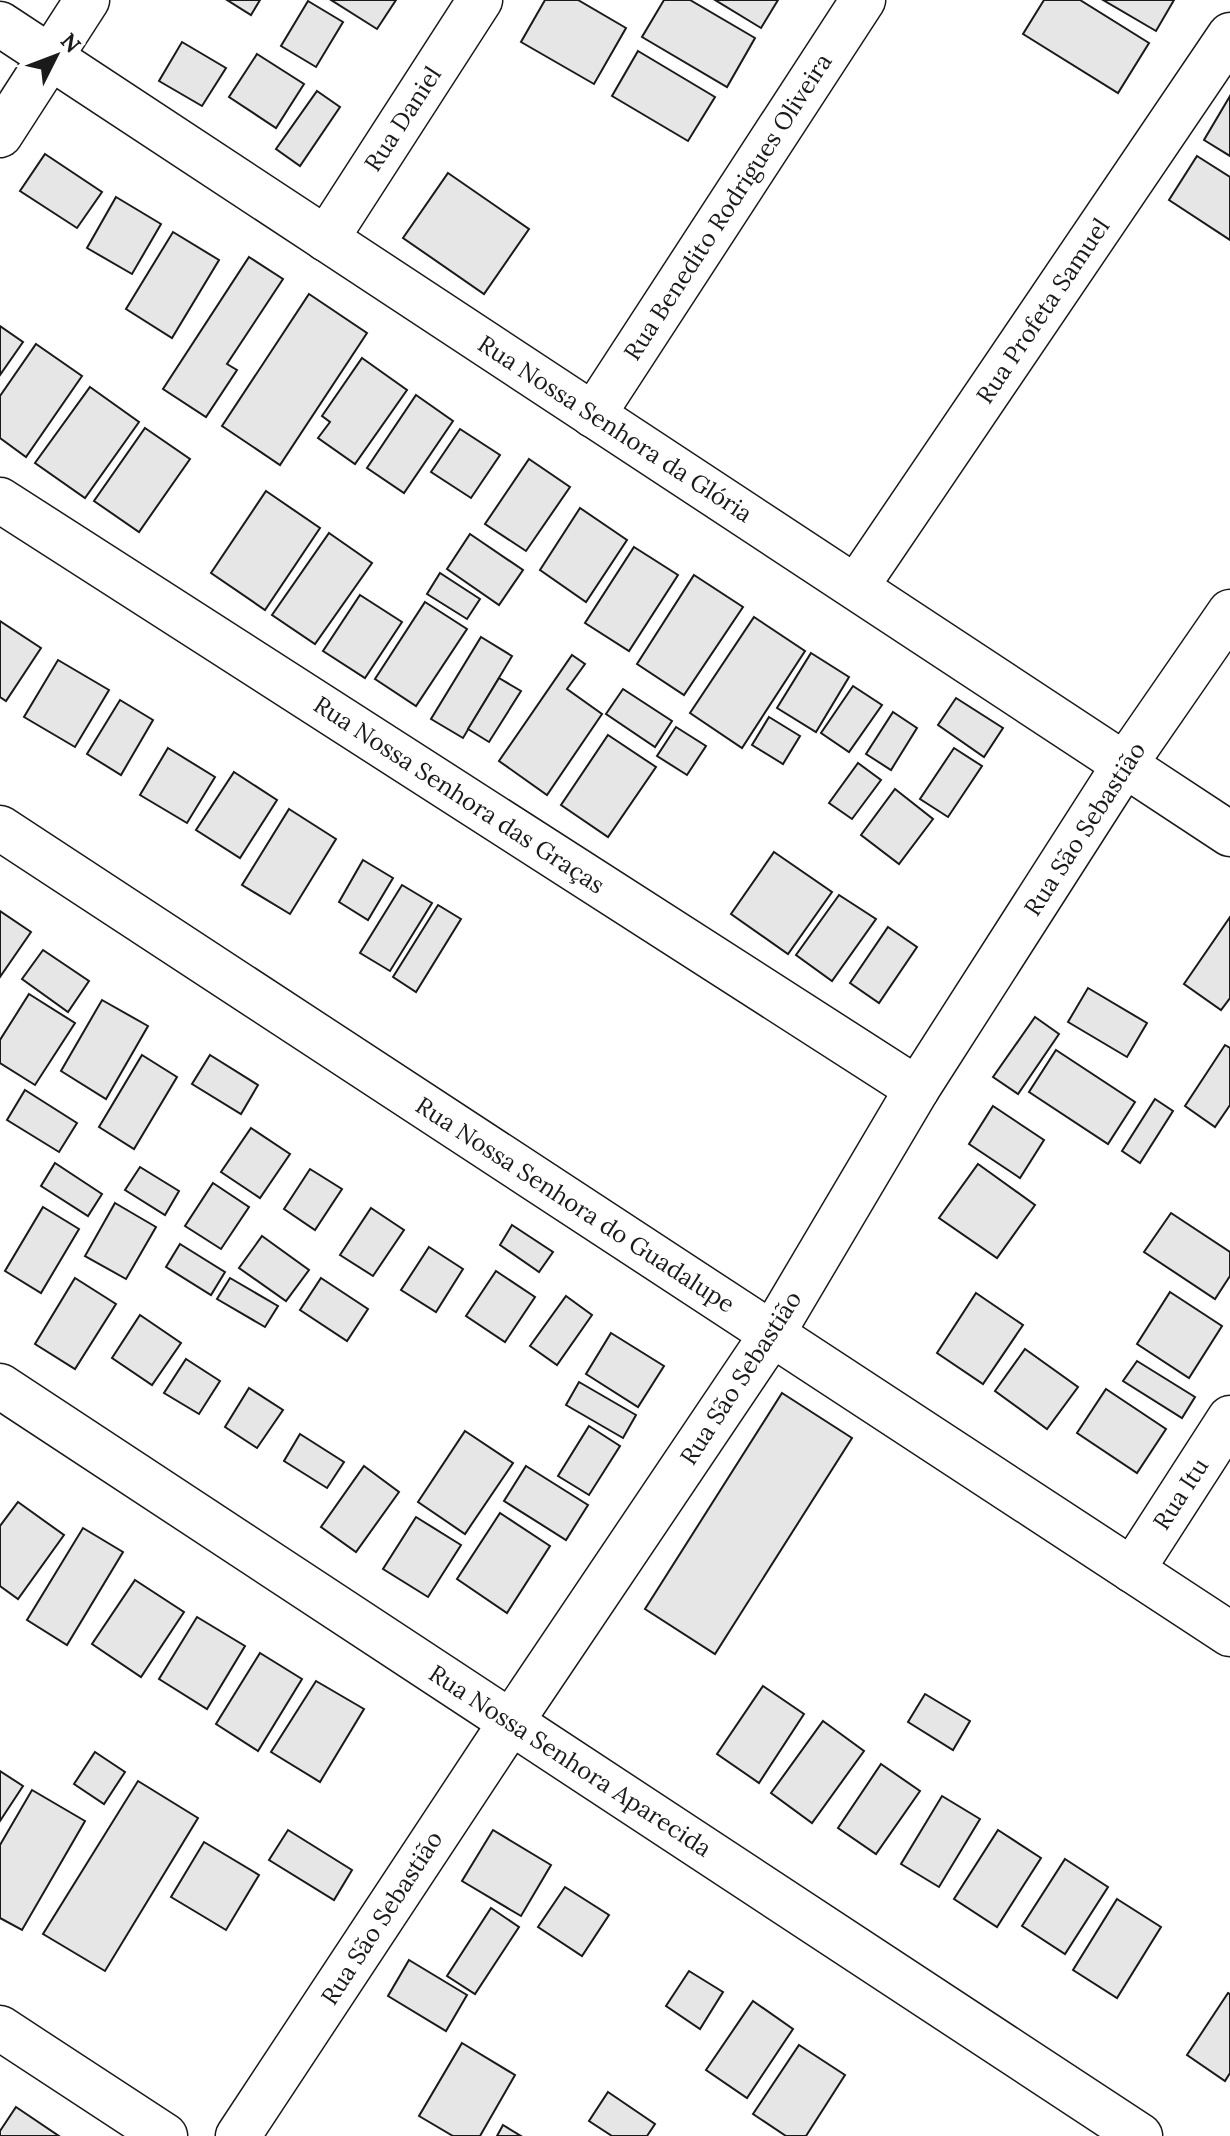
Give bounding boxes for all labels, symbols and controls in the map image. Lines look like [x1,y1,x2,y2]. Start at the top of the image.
north arrow [16,16,96,96]
text: N [55,27,87,58]
street label: Rua Benedito Rodrigues Oliveira [617,47,839,366]
street label: Rua Daniel [357,60,448,177]
street label: Rua Profeta Samuel [969,212,1116,409]
street label: Rua Nossa Senhora da Glória [472,328,758,529]
street label: Rua Nossa Senhora das Graças [308,689,611,900]
street label: Rua São Sebastião [1017,736,1152,921]
street label: Rua Nossa Senhora do Guadalupe [410,1090,741,1319]
street label: Rua São Sebastião [673,1285,808,1470]
street label: Rua Itu [1146,1452,1215,1535]
street label: Rua Nossa Senhora Aparecida [423,1658,717,1864]
street label: Rua São Sebastião [314,1825,449,2010]

